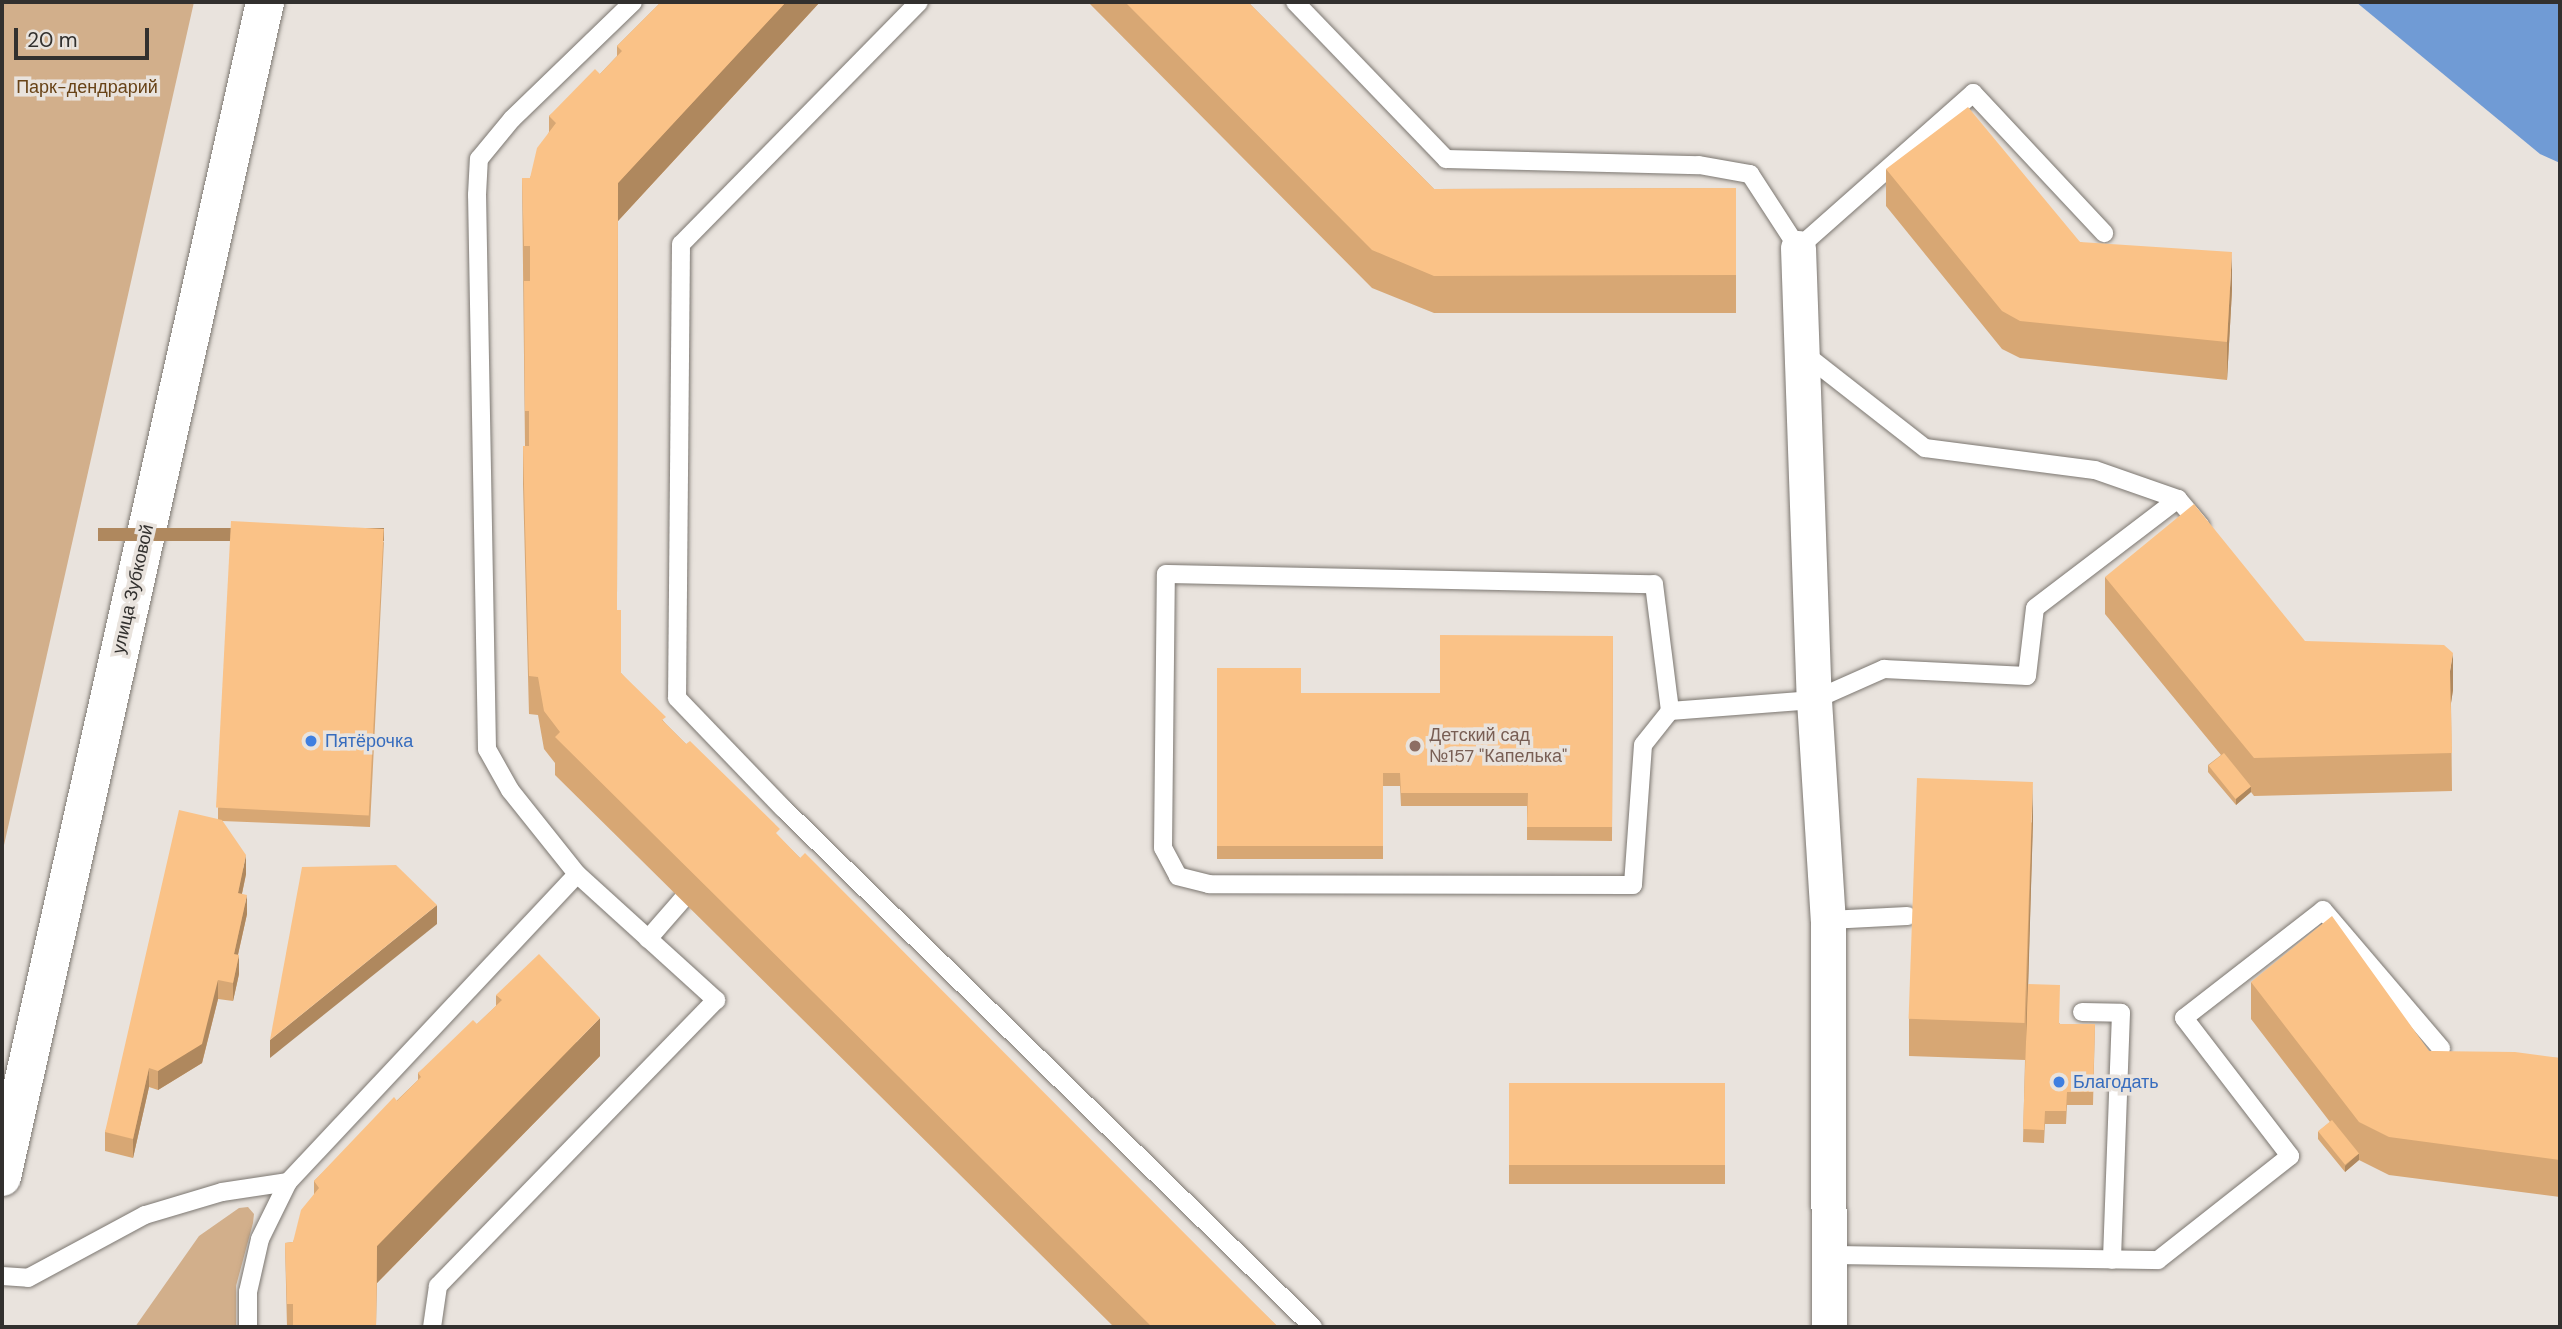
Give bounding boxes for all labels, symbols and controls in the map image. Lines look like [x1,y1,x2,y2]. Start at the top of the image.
scale bar [18,14,152,58]
text: 20 m [27,26,78,54]
park label: Парк-дендрарий [16,76,158,98]
street label: улица Зубковой [108,522,158,656]
place label: Детский сад №157 "Капелька" [1429,725,1567,768]
place label: Пятёрочка [325,730,413,752]
marker: Пятёрочка [303,733,319,749]
marker: Детский сад №157 "Капелька" [1407,738,1423,754]
place label: Благодать [2073,1071,2159,1093]
marker: Благодать [2051,1074,2067,1090]

